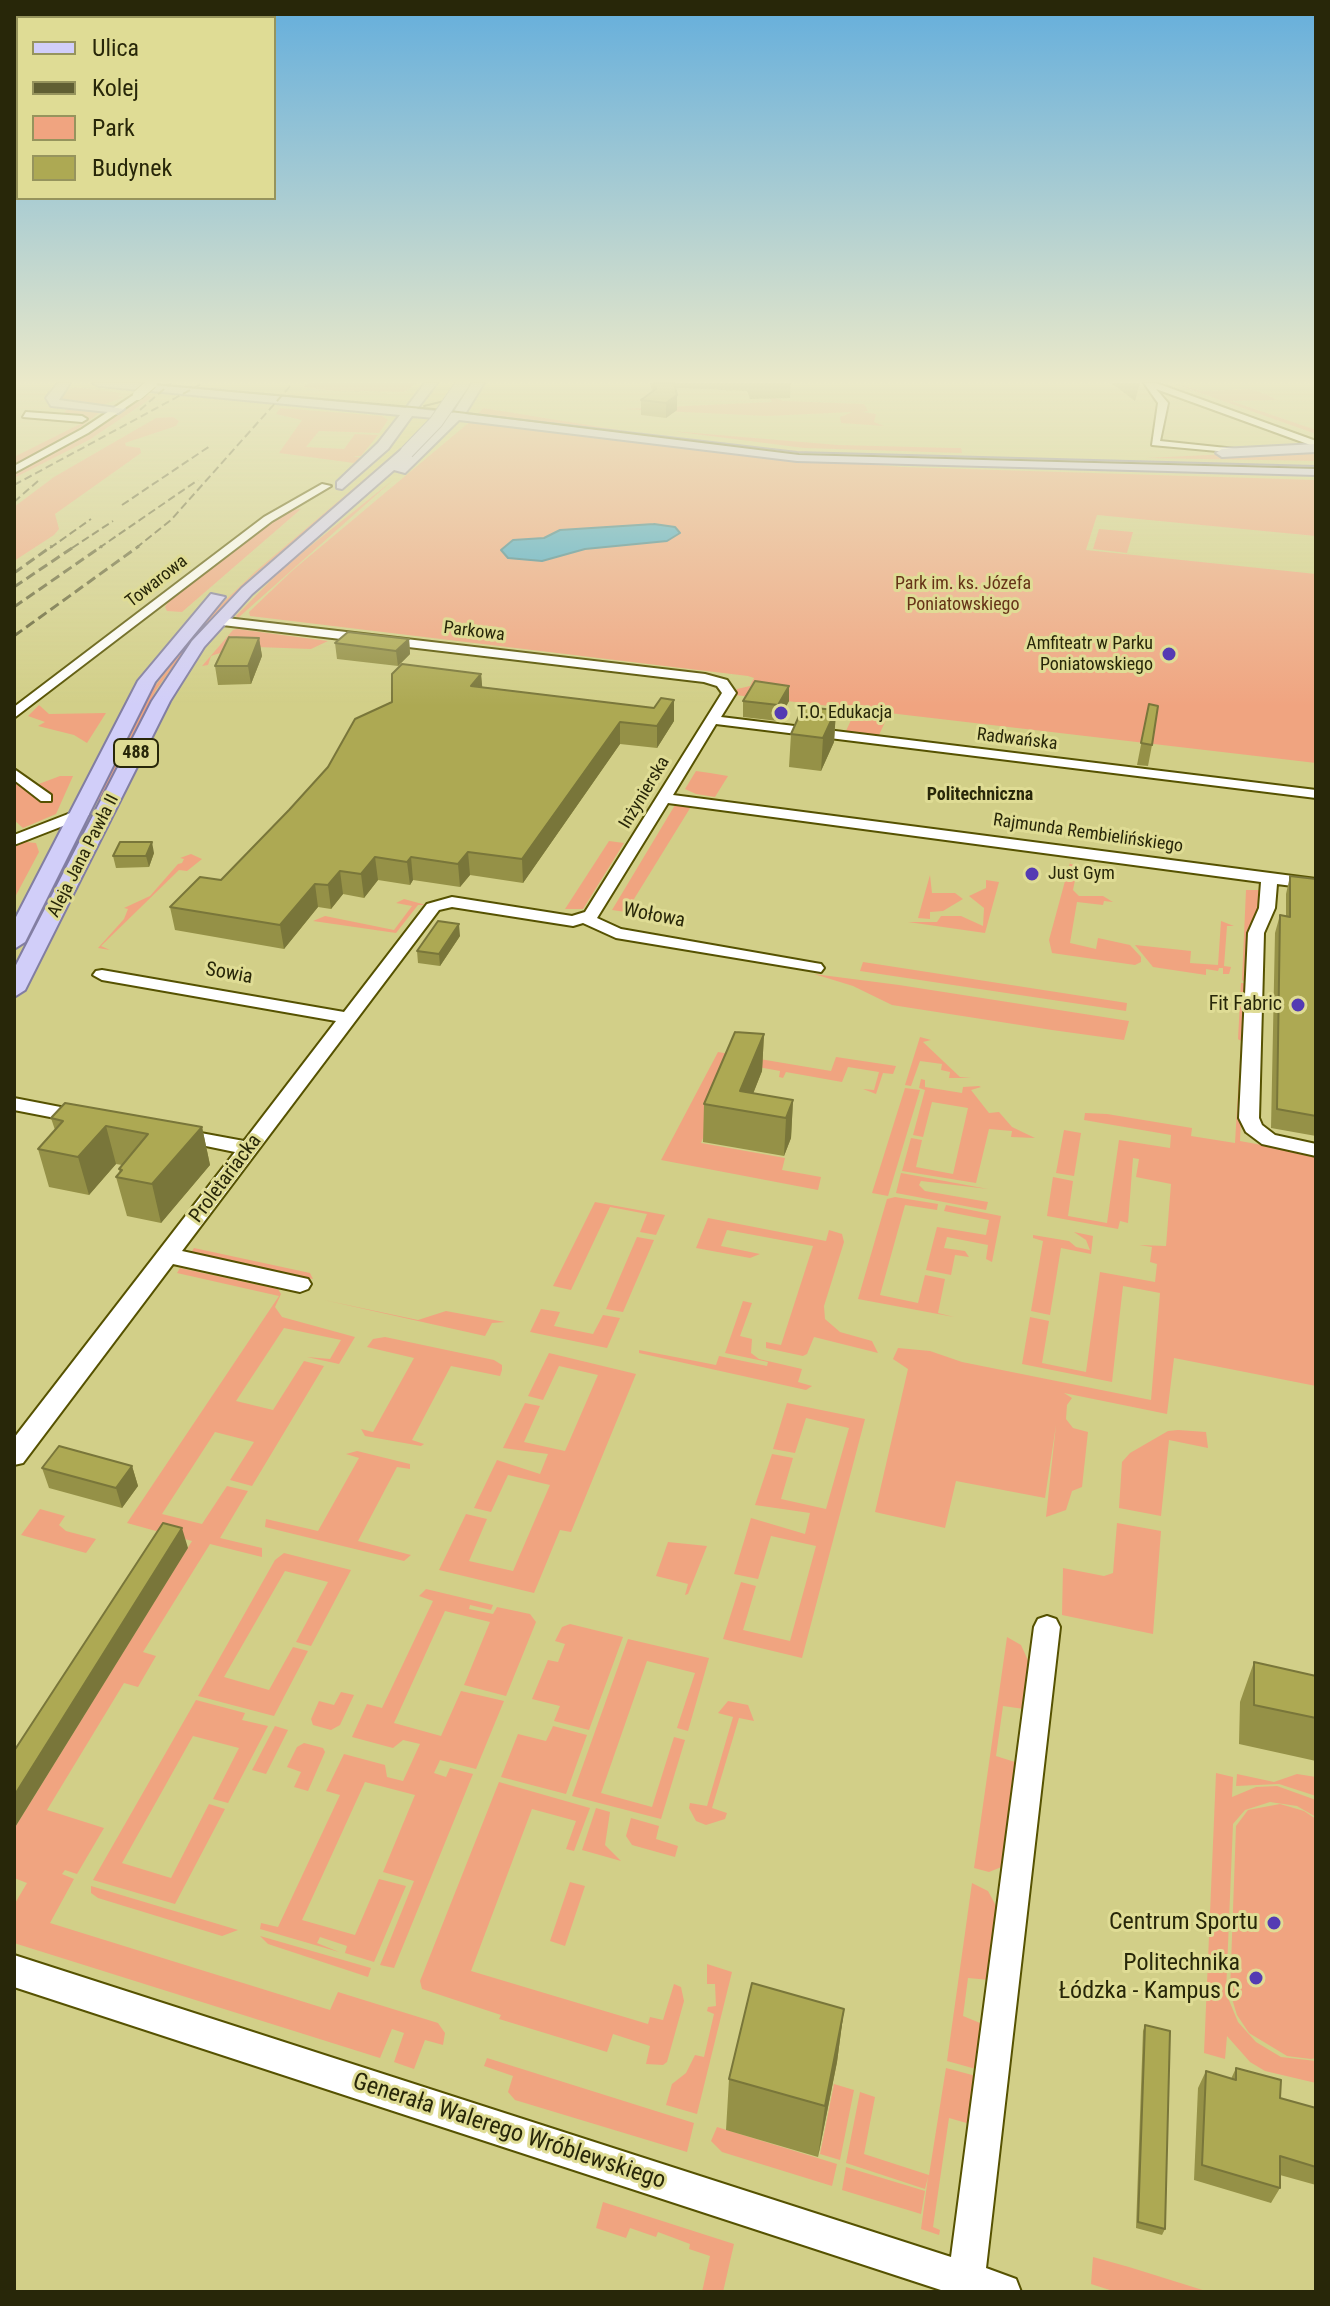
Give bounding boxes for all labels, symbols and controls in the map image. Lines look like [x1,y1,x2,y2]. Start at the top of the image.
legend [16,16,276,200]
text: Ulica [92,34,139,62]
text: Kolej [92,74,139,102]
text: Park [92,114,135,142]
text: Budynek [92,154,172,182]
street label: Towarowa [122,551,192,613]
park label: Park im. ks. Józefa Poniatowskiego [895,573,1031,616]
street label: Parkowa [442,618,506,646]
place label: Amfiteatr w Parku Poniatowskiego [1026,633,1153,676]
marker: Amfiteatr w Parku Poniatowskiego [1160,645,1178,663]
place label: T.O. Edukacja [797,702,892,724]
marker: T.O. Edukacja [772,704,790,722]
street label: Radwańska [975,724,1059,756]
road number: 488 [114,739,158,767]
street label: Inżynierska [615,753,675,833]
district label: Politechniczna [927,784,1033,806]
street label: Aleja Jana Pawła II [44,791,124,921]
street label: Rajmunda Rembielińskiego [992,810,1184,858]
place label: Just Gym [1048,863,1115,885]
marker: Just Gym [1023,865,1041,883]
street label: Wołowa [621,898,687,934]
street label: Sowia [203,958,255,990]
place label: Fit Fabric [1209,993,1282,1017]
marker: Fit Fabric [1289,996,1307,1014]
street label: Proletariacka [185,1130,267,1228]
place label: Centrum Sportu [1109,1909,1258,1937]
marker: Centrum Sportu [1265,1914,1283,1932]
place label: Politechnika Łódzka - Kampus C [1059,1950,1240,2006]
marker: Politechnika Łódzka - Kampus C [1247,1969,1265,1987]
street label: Generała Walerego Wróblewskiego [349,2068,669,2196]

